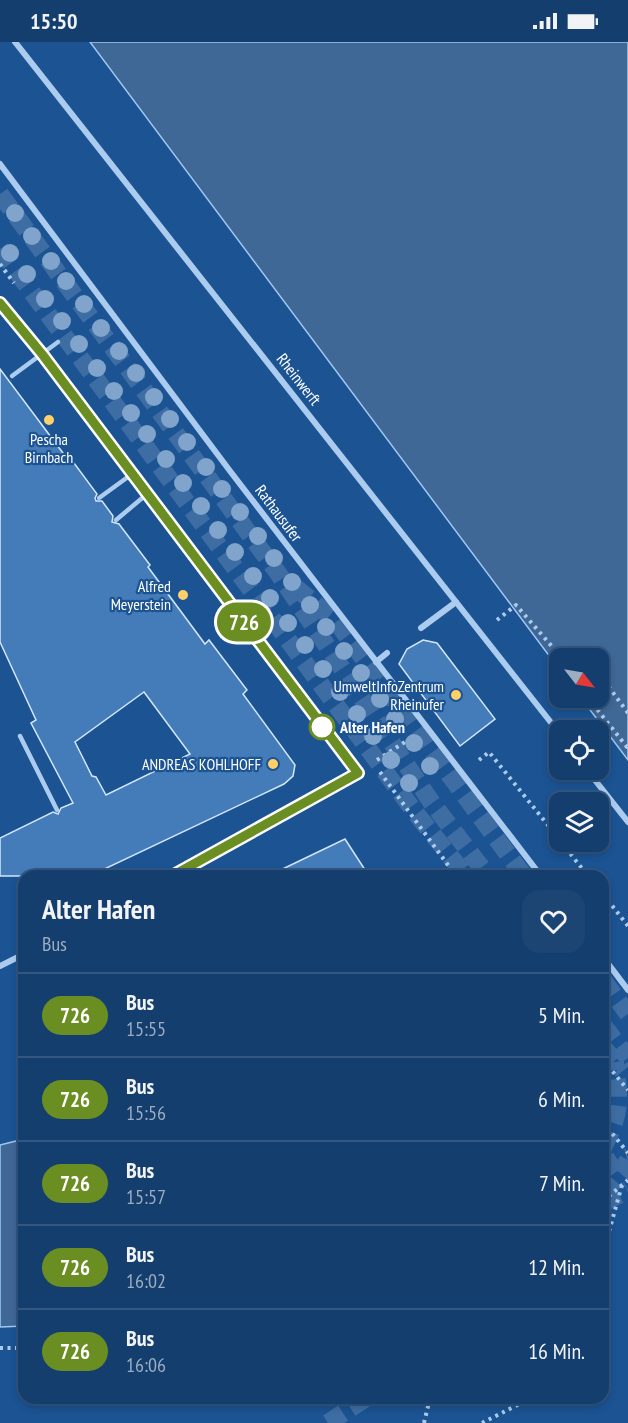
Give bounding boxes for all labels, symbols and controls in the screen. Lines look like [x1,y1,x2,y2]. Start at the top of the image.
text: 15:50 [30,7,78,35]
street label: Rheinwerft [273,349,326,409]
marker: Pescha Birnbach [42,413,56,427]
place label: Pescha Birnbach [25,429,73,467]
street label: Rathausufer [251,481,307,546]
place label: Alfred Meyerstein [111,576,171,614]
marker: Alfred Meyerstein [176,588,190,602]
line badge: 726 [210,602,278,642]
text: 726 [229,609,259,636]
north arrow [549,648,609,708]
map controls [549,648,609,852]
place label: UmweltInfoZentrum Rheinufer [333,676,445,714]
marker: UmweltInfoZentrum Rheinufer [449,688,463,702]
marker: Alter Hafen [309,714,335,740]
place label: Alter Hafen [339,717,405,737]
button: locate [549,720,609,780]
place label: ANDREAS KOHLHOFF [142,754,261,774]
marker: ANDREAS KOHLHOFF [266,757,280,771]
button: layers [549,792,609,852]
text: Alter Hafen [42,890,155,927]
button: heart [522,890,585,953]
text: Bus [42,931,67,957]
text: Bus [126,988,154,1016]
text: 5 Min. [538,1001,585,1029]
text: 726 [60,1002,90,1029]
text: 15:55 [126,1016,166,1042]
text: Bus [126,1072,154,1100]
text: 6 Min. [538,1085,585,1113]
text: 726 [60,1086,90,1113]
text: 15:56 [126,1100,166,1126]
text: Bus [126,1156,154,1184]
text: 7 Min. [539,1169,585,1197]
text: 726 [60,1170,90,1197]
text: 15:57 [126,1184,166,1210]
text: Bus [126,1240,154,1268]
text: 12 Min. [528,1253,585,1281]
text: 726 [60,1254,90,1281]
text: 16:02 [126,1268,166,1294]
text: Bus [126,1324,154,1352]
text: 16 Min. [528,1337,585,1365]
text: 726 [60,1338,90,1365]
text: 16:06 [126,1352,166,1378]

